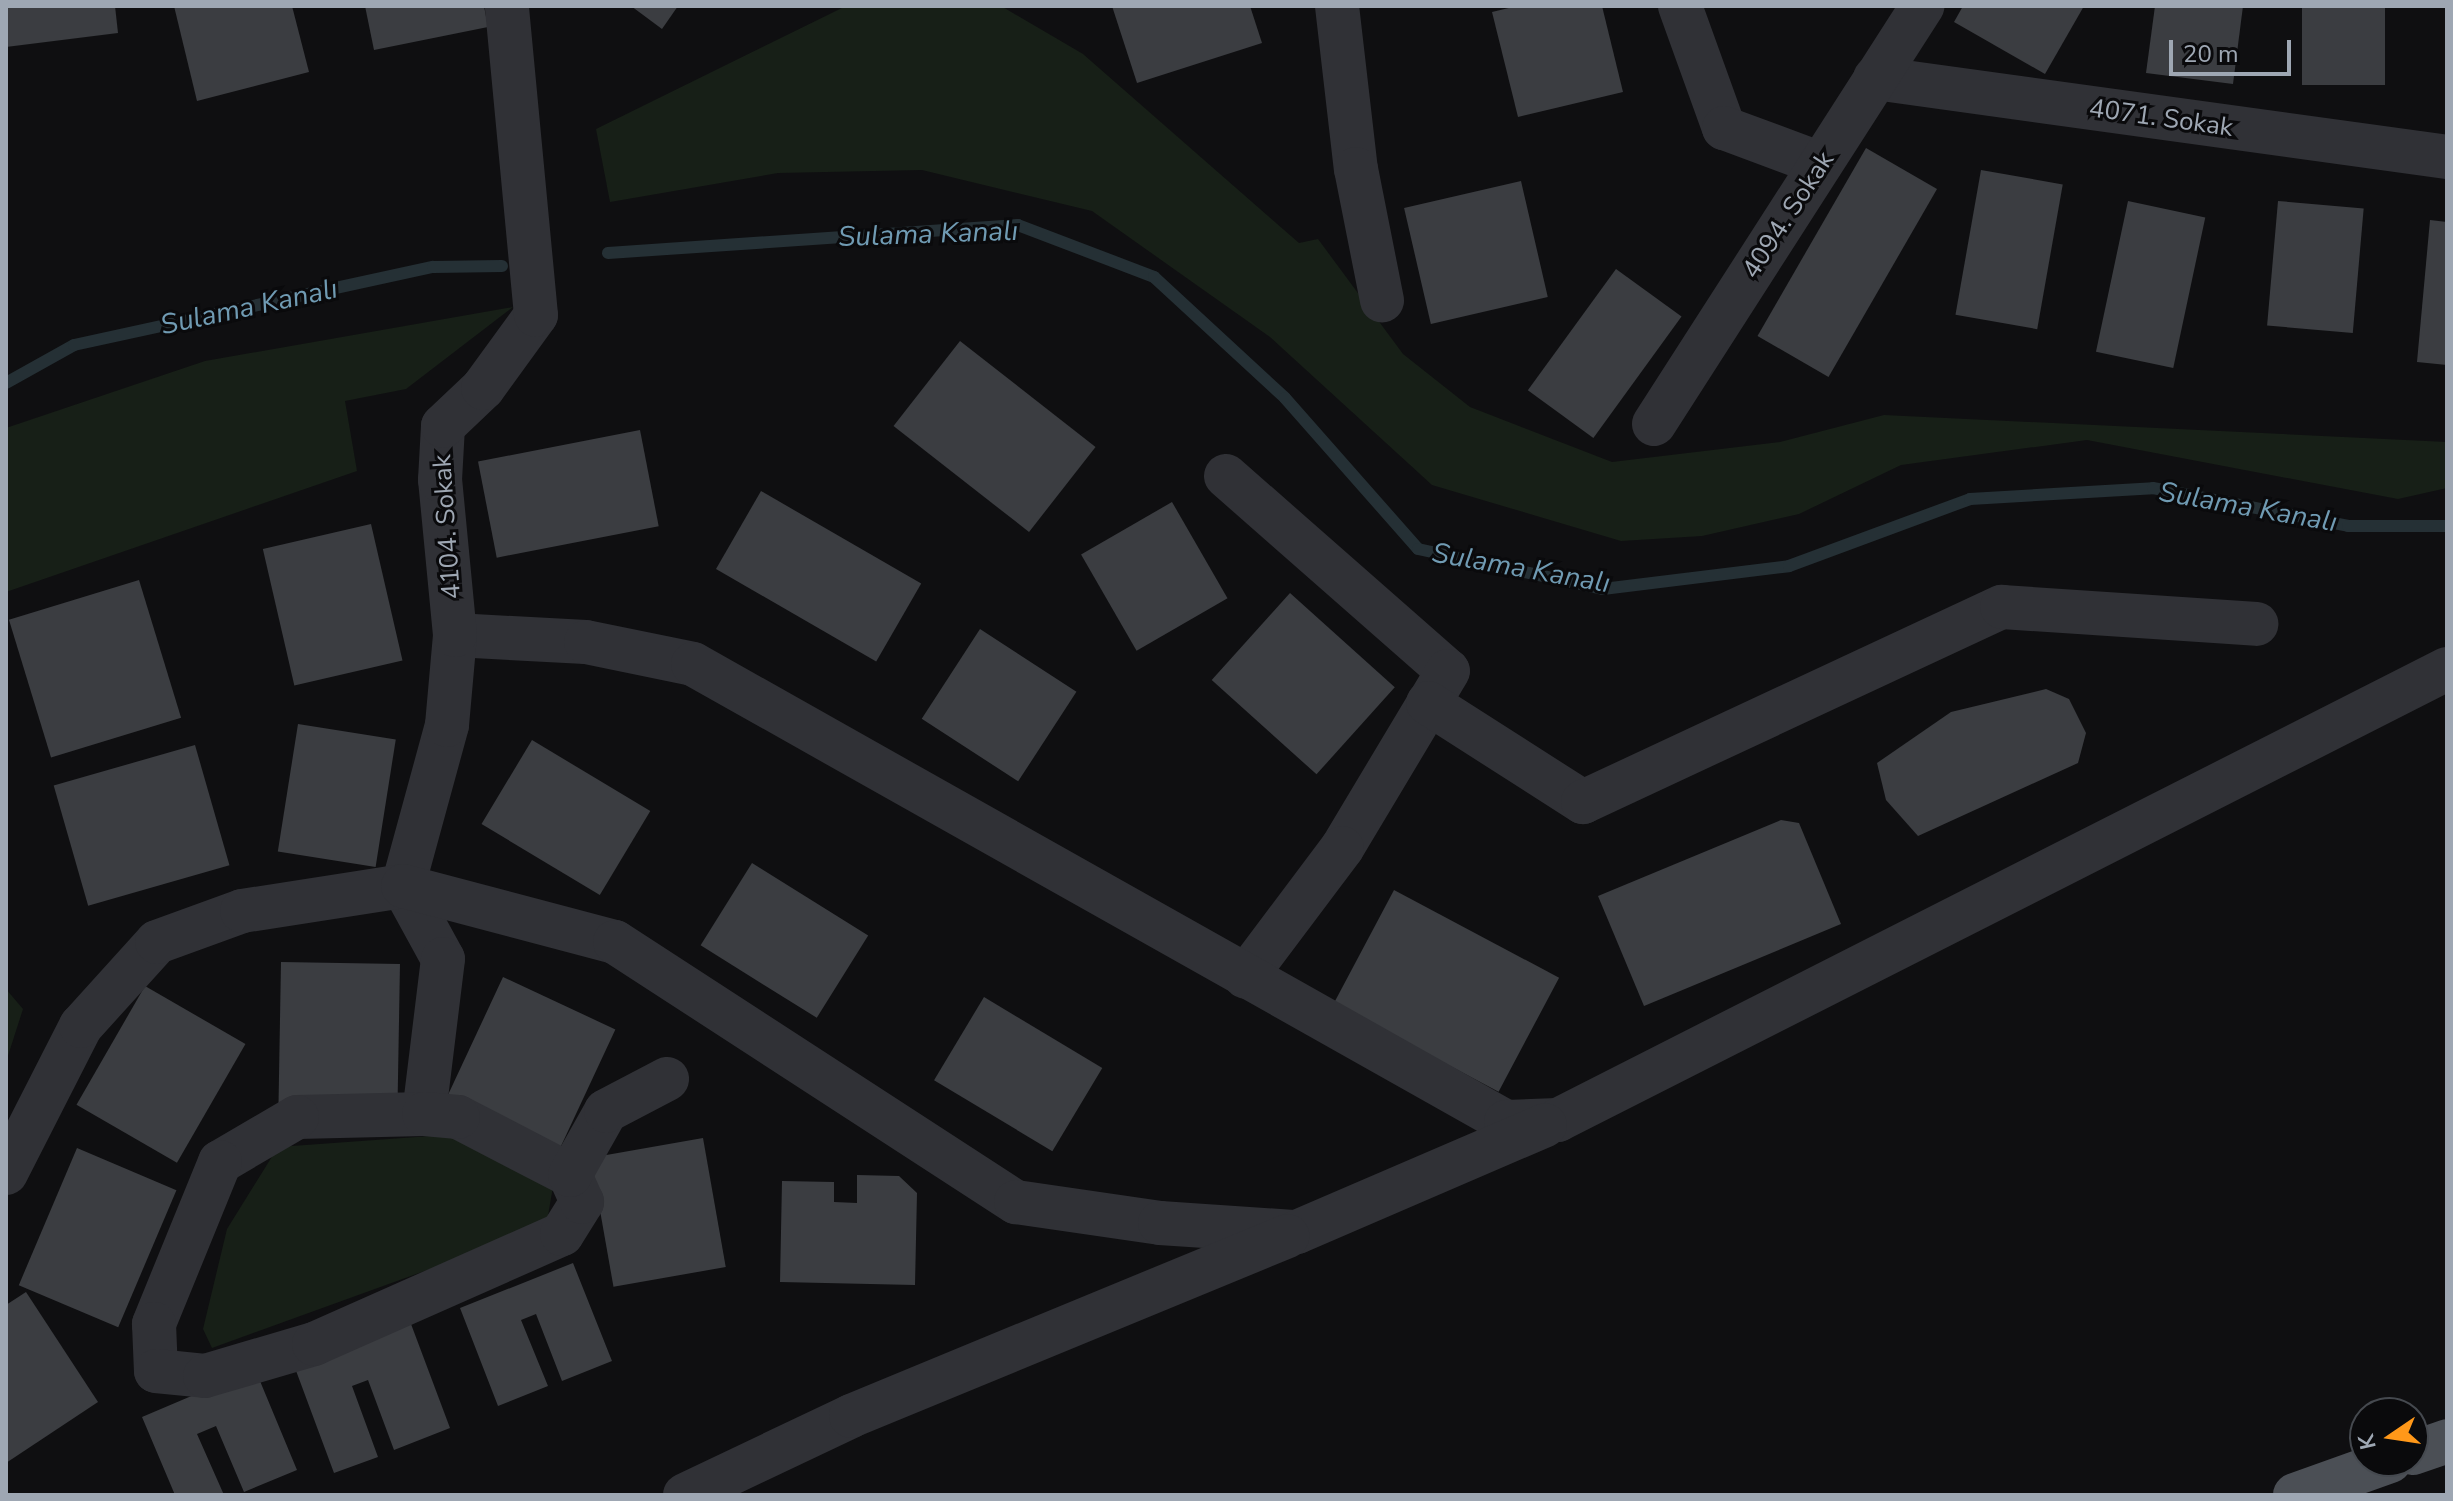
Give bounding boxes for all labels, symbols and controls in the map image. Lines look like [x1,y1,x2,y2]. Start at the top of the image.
scale bar [2173,24,2295,74]
text: 20 m [2183,38,2239,70]
street label: 4071. Sokak [2087,92,2235,144]
street label: 4094. Sokak [1735,146,1841,284]
water label: Sulama Kanalı [838,214,1018,254]
water label: Sulama Kanalı [158,272,340,342]
street label: 4104. Sokak [426,454,468,600]
water label: Sulama Kanalı [2156,475,2340,539]
water label: Sulama Kanalı [1429,536,1613,600]
north arrow [2349,1397,2429,1477]
text: K [2351,1431,2384,1452]

